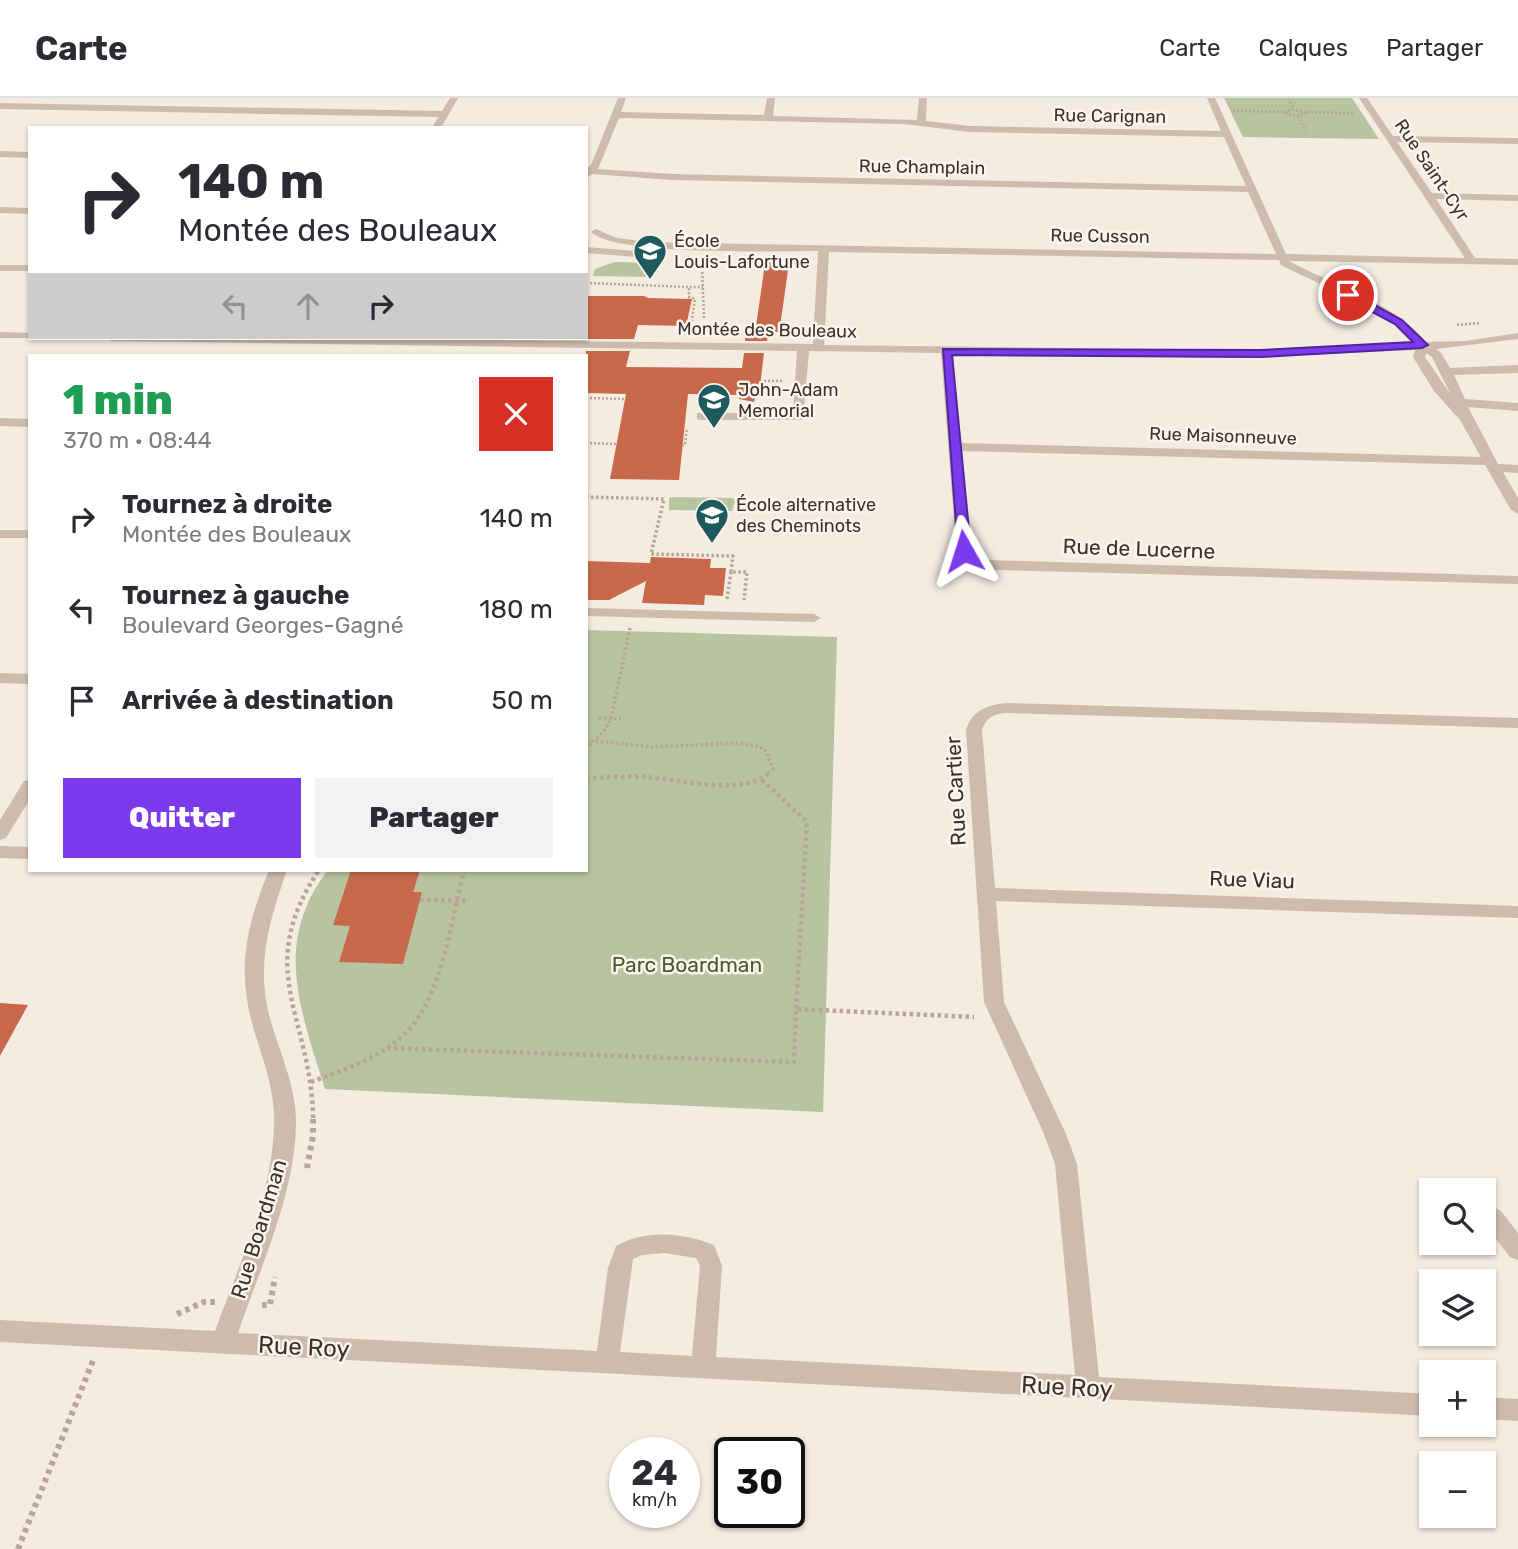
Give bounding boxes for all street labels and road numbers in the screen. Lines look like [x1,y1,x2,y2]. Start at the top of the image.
street label: Rue Carignan [1053,104,1167,128]
street label: Rue Saint-Cyr [1390,115,1474,225]
street label: Rue Champlain [859,155,985,179]
street label: Rue Cusson [1050,224,1150,248]
street label: Montée des Bouleaux [677,317,857,343]
street label: Rue Maisonneuve [1149,422,1297,450]
street label: Rue de Lucerne [1062,533,1216,564]
street label: Rue Cartier [940,735,971,847]
street label: Rue Viau [1209,866,1295,893]
street label: Rue Boardman [225,1156,292,1301]
street label: Rue Roy [258,1331,350,1363]
street label: Rue Roy [1021,1371,1113,1403]

